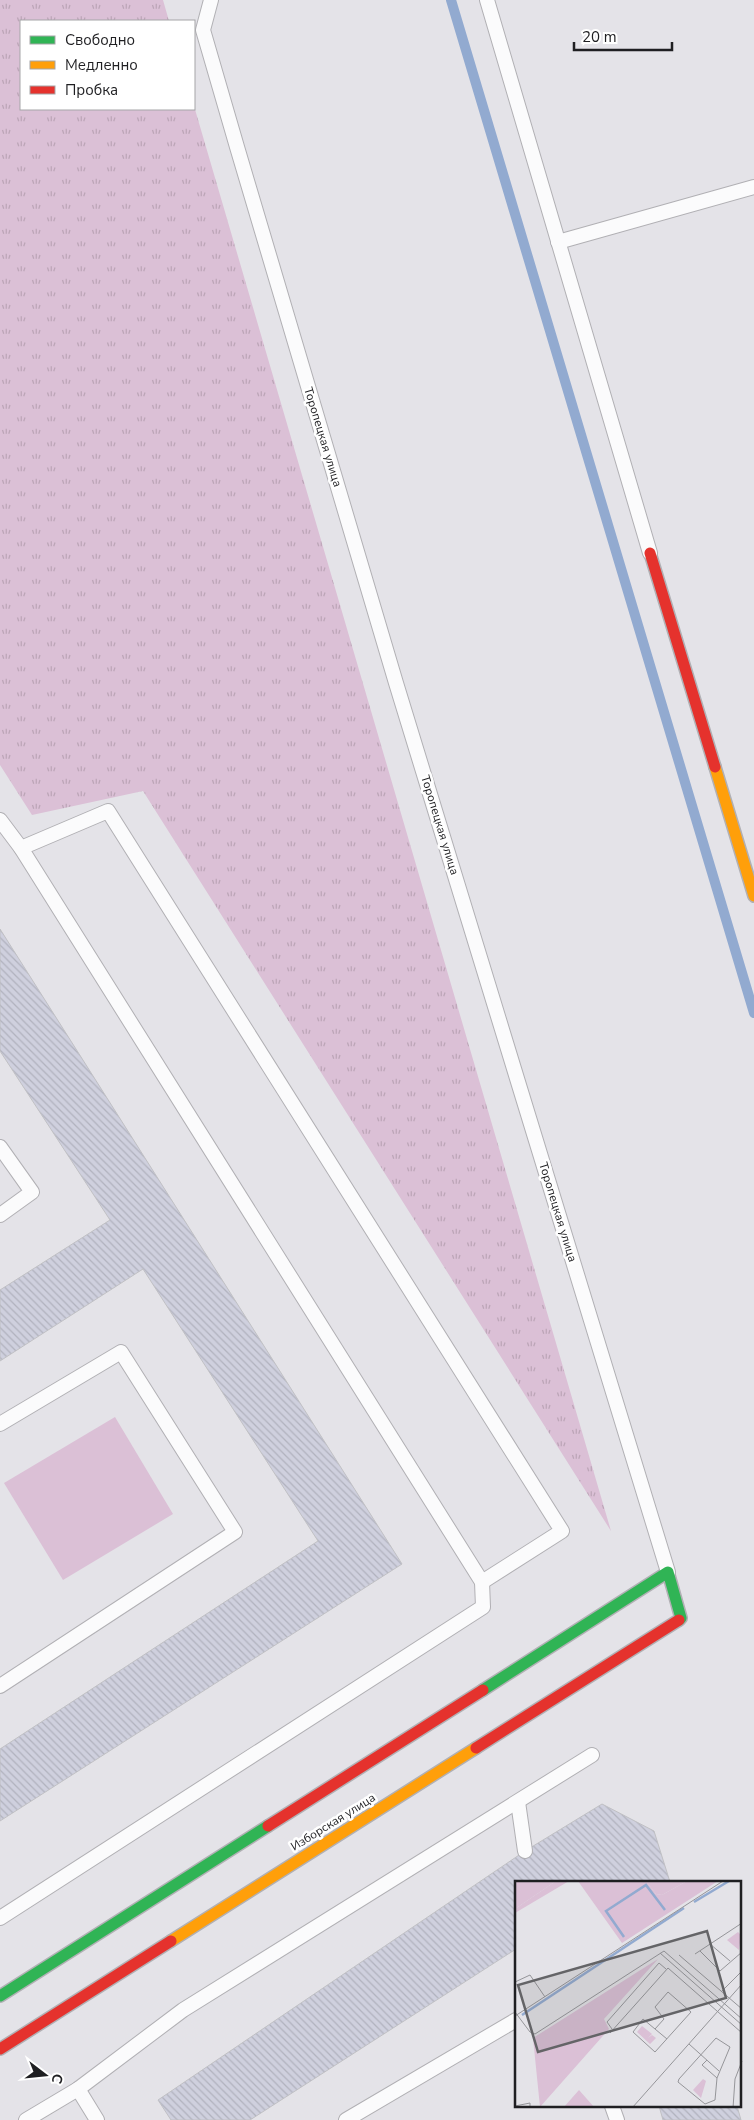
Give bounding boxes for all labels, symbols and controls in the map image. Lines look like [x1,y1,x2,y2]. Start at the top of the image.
legend [20,20,195,110]
scale bar [574,20,672,52]
text: 20 m [582,27,617,47]
text: Свободно [65,30,135,50]
text: Медленно [65,55,138,75]
text: Пробка [65,80,118,100]
street label: Торопецкая улица [300,385,346,489]
street label: Торопецкая улица [417,773,463,877]
street label: Торопецкая улица [535,1160,581,1264]
street label: Изборская улица [288,1790,378,1854]
inset map [515,1881,742,2108]
north arrow [20,2050,70,2100]
text: С [46,2071,67,2086]

